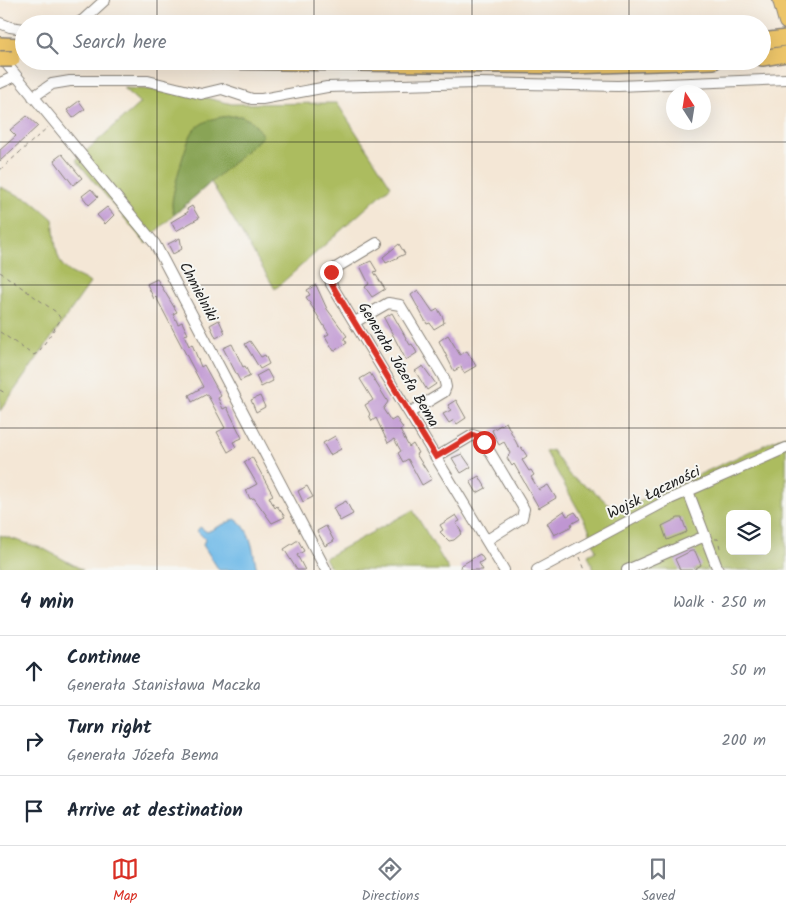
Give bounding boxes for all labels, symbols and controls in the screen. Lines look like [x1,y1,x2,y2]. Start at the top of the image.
search box [15,15,771,70]
text: Search here [73,28,167,58]
icon: search [33,29,61,57]
north arrow [666,85,711,130]
street label: Chmielniki [172,258,225,328]
route end [320,261,343,284]
street label: Generała Józefa Bema [351,298,445,432]
route start [473,431,496,454]
street label: Wojsk Łączności [603,459,706,526]
map controls [726,510,771,555]
button: layers [726,510,771,555]
text: 4 min [20,586,74,619]
text: Walk · 250 m [673,590,766,615]
text: Continue [67,643,140,673]
icon: ahead [20,657,48,685]
text: 50 m [730,658,766,683]
text: Generała Stanisława Maczka [67,673,261,698]
text: Turn right [67,713,152,743]
icon: right [20,727,48,755]
text: 200 m [722,728,766,753]
text: Generała Józefa Bema [67,743,219,768]
text: Arrive at destination [67,796,243,826]
icon: arrive [20,797,48,825]
tab: Map [111,855,139,907]
tab: Directions [361,855,419,907]
tab: Saved [642,855,675,907]

